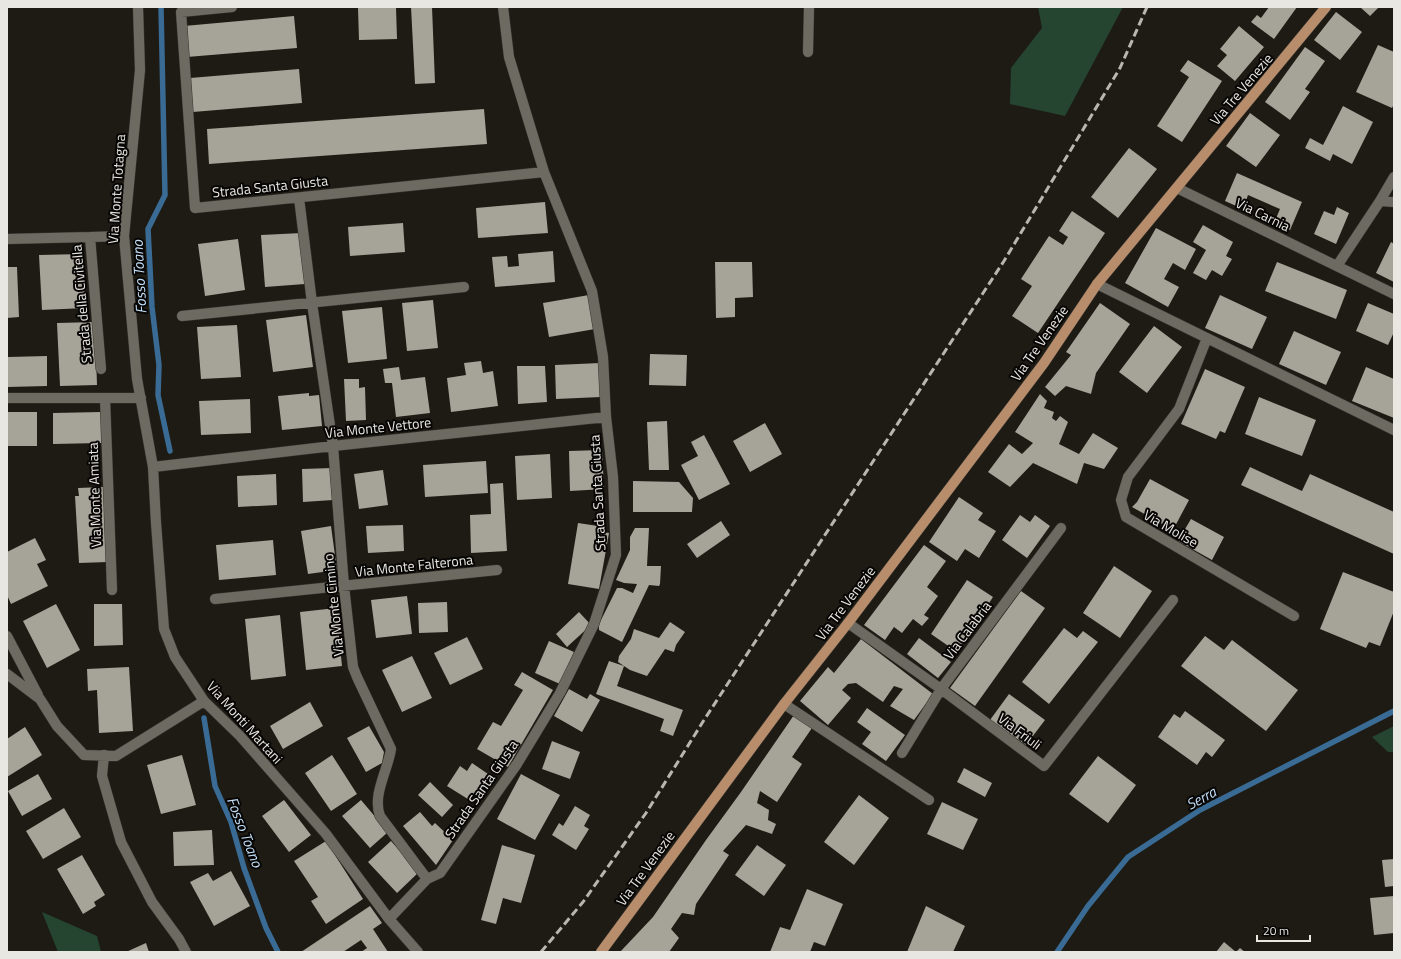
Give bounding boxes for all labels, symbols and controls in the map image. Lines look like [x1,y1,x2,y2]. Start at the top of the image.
street label: Via Tre Venezie [1205,48,1277,130]
street label: Via Monte Totagna [102,133,130,245]
street label: Strada Santa Giusta [211,169,329,203]
street label: Via Carnia [1232,192,1294,236]
water label: Fosso Toano [126,239,152,314]
street label: Strada della Civitella [65,244,97,364]
street label: Via Tre Venezie [1005,301,1073,385]
street label: Via Monte Vettore [324,411,432,443]
street label: Strada Santa Giusta [583,434,611,552]
street label: Via Monte Amiata [82,442,106,548]
street label: Via Molise [1140,504,1202,552]
street label: Via Monte Falterona [354,548,474,582]
street label: Via Monte Cimino [317,553,349,657]
street label: Via Tre Venezie [810,561,880,645]
street label: Via Calabria [938,596,996,664]
street label: Via Monti Martani [202,676,288,768]
street label: Via Friuli [994,708,1046,754]
street label: Strada Santa Giusta [439,735,523,843]
water label: Serra [1182,780,1222,816]
water label: Fosso Toano [221,793,269,871]
street label: Via Tre Venezie [611,826,679,910]
scale bar [1257,917,1310,943]
text: 20 m [1263,921,1289,940]

